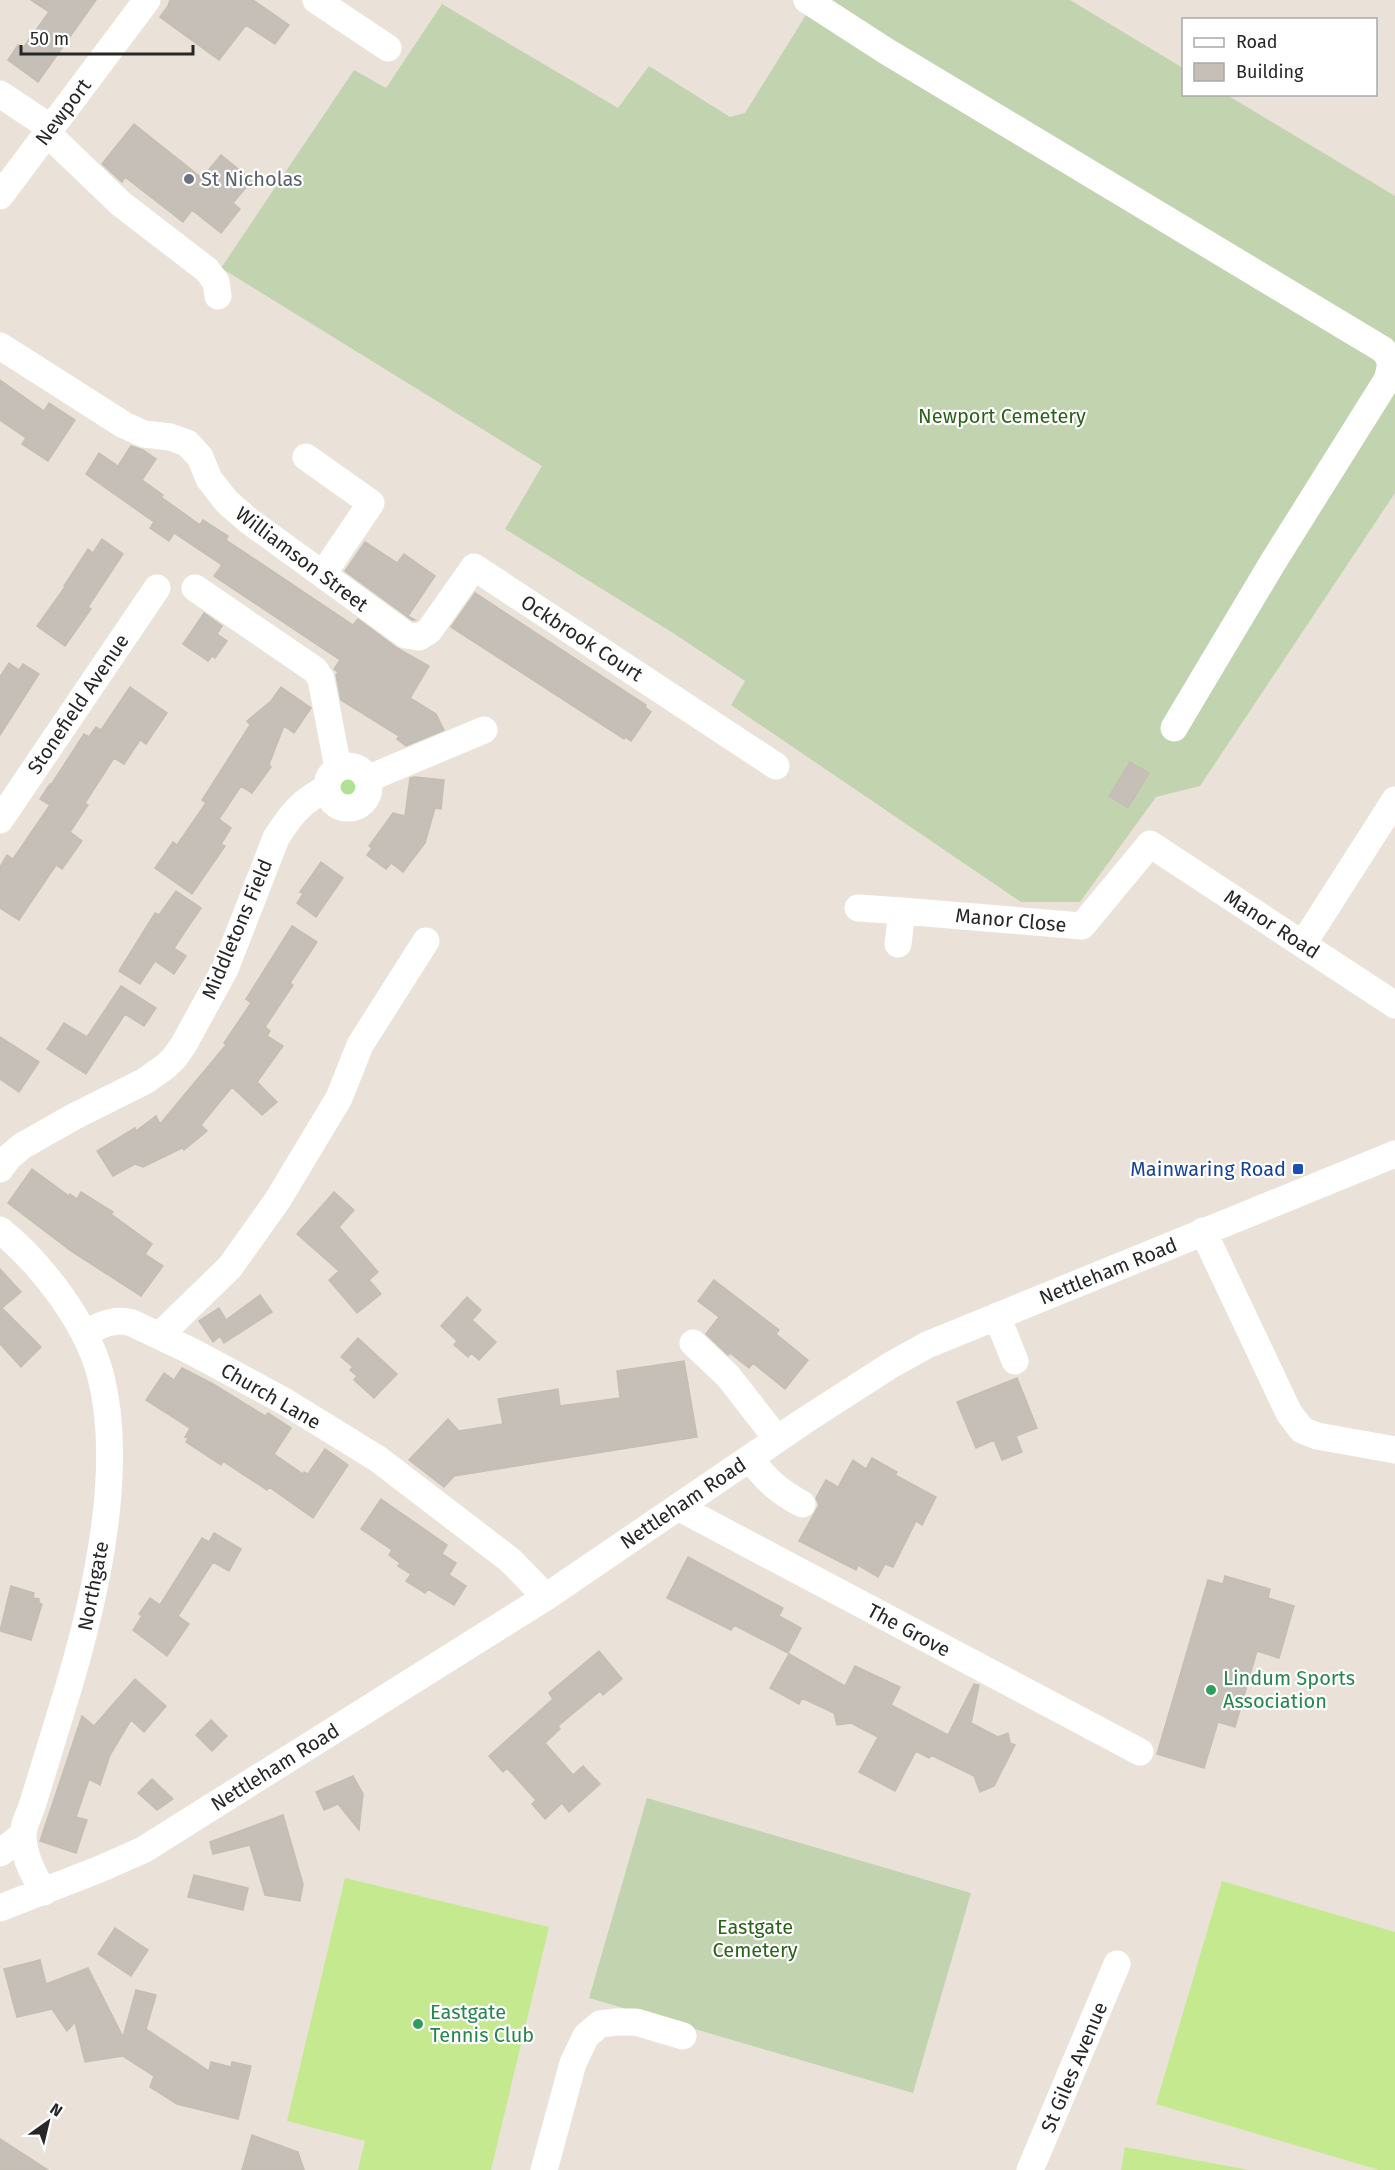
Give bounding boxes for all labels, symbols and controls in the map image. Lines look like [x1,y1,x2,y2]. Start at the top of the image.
scale bar [21,18,194,56]
legend [1182,18,1377,96]
text: 50 m [30,28,69,50]
text: Road [1236,31,1278,53]
text: Building [1236,61,1304,83]
street label: Newport [30,73,96,150]
place label: St Nicholas [201,167,302,191]
marker: St Nicholas [182,172,196,186]
park label: Newport Cemetery [918,404,1086,428]
street label: Williamson Street [231,501,374,617]
street label: Ockbrook Court [517,590,648,687]
street label: Stonefield Avenue [22,629,134,779]
street label: Middletons Field [197,855,277,1003]
street label: Manor Road [1220,884,1324,964]
street label: Manor Close [954,903,1068,937]
place label: Mainwaring Road [1130,1157,1286,1181]
marker: Mainwaring Road [1291,1162,1305,1176]
street label: Nettleham Road [1036,1232,1180,1310]
street label: Church Lane [217,1358,325,1434]
street label: Nettleham Road [616,1452,750,1554]
street label: Northgate [73,1539,113,1633]
street label: The Grove [864,1598,954,1662]
place label: Lindum Sports Association [1223,1666,1355,1713]
marker: Lindum Sports Association [1204,1683,1218,1697]
street label: Nettleham Road [206,1718,344,1816]
park label: Eastgate Cemetery [712,1915,798,1962]
street label: St Giles Avenue [1036,1998,1112,2136]
place label: Eastgate Tennis Club [430,2000,534,2047]
marker: Eastgate Tennis Club [411,2017,425,2031]
north arrow [18,2092,78,2152]
text: N [46,2099,66,2121]

